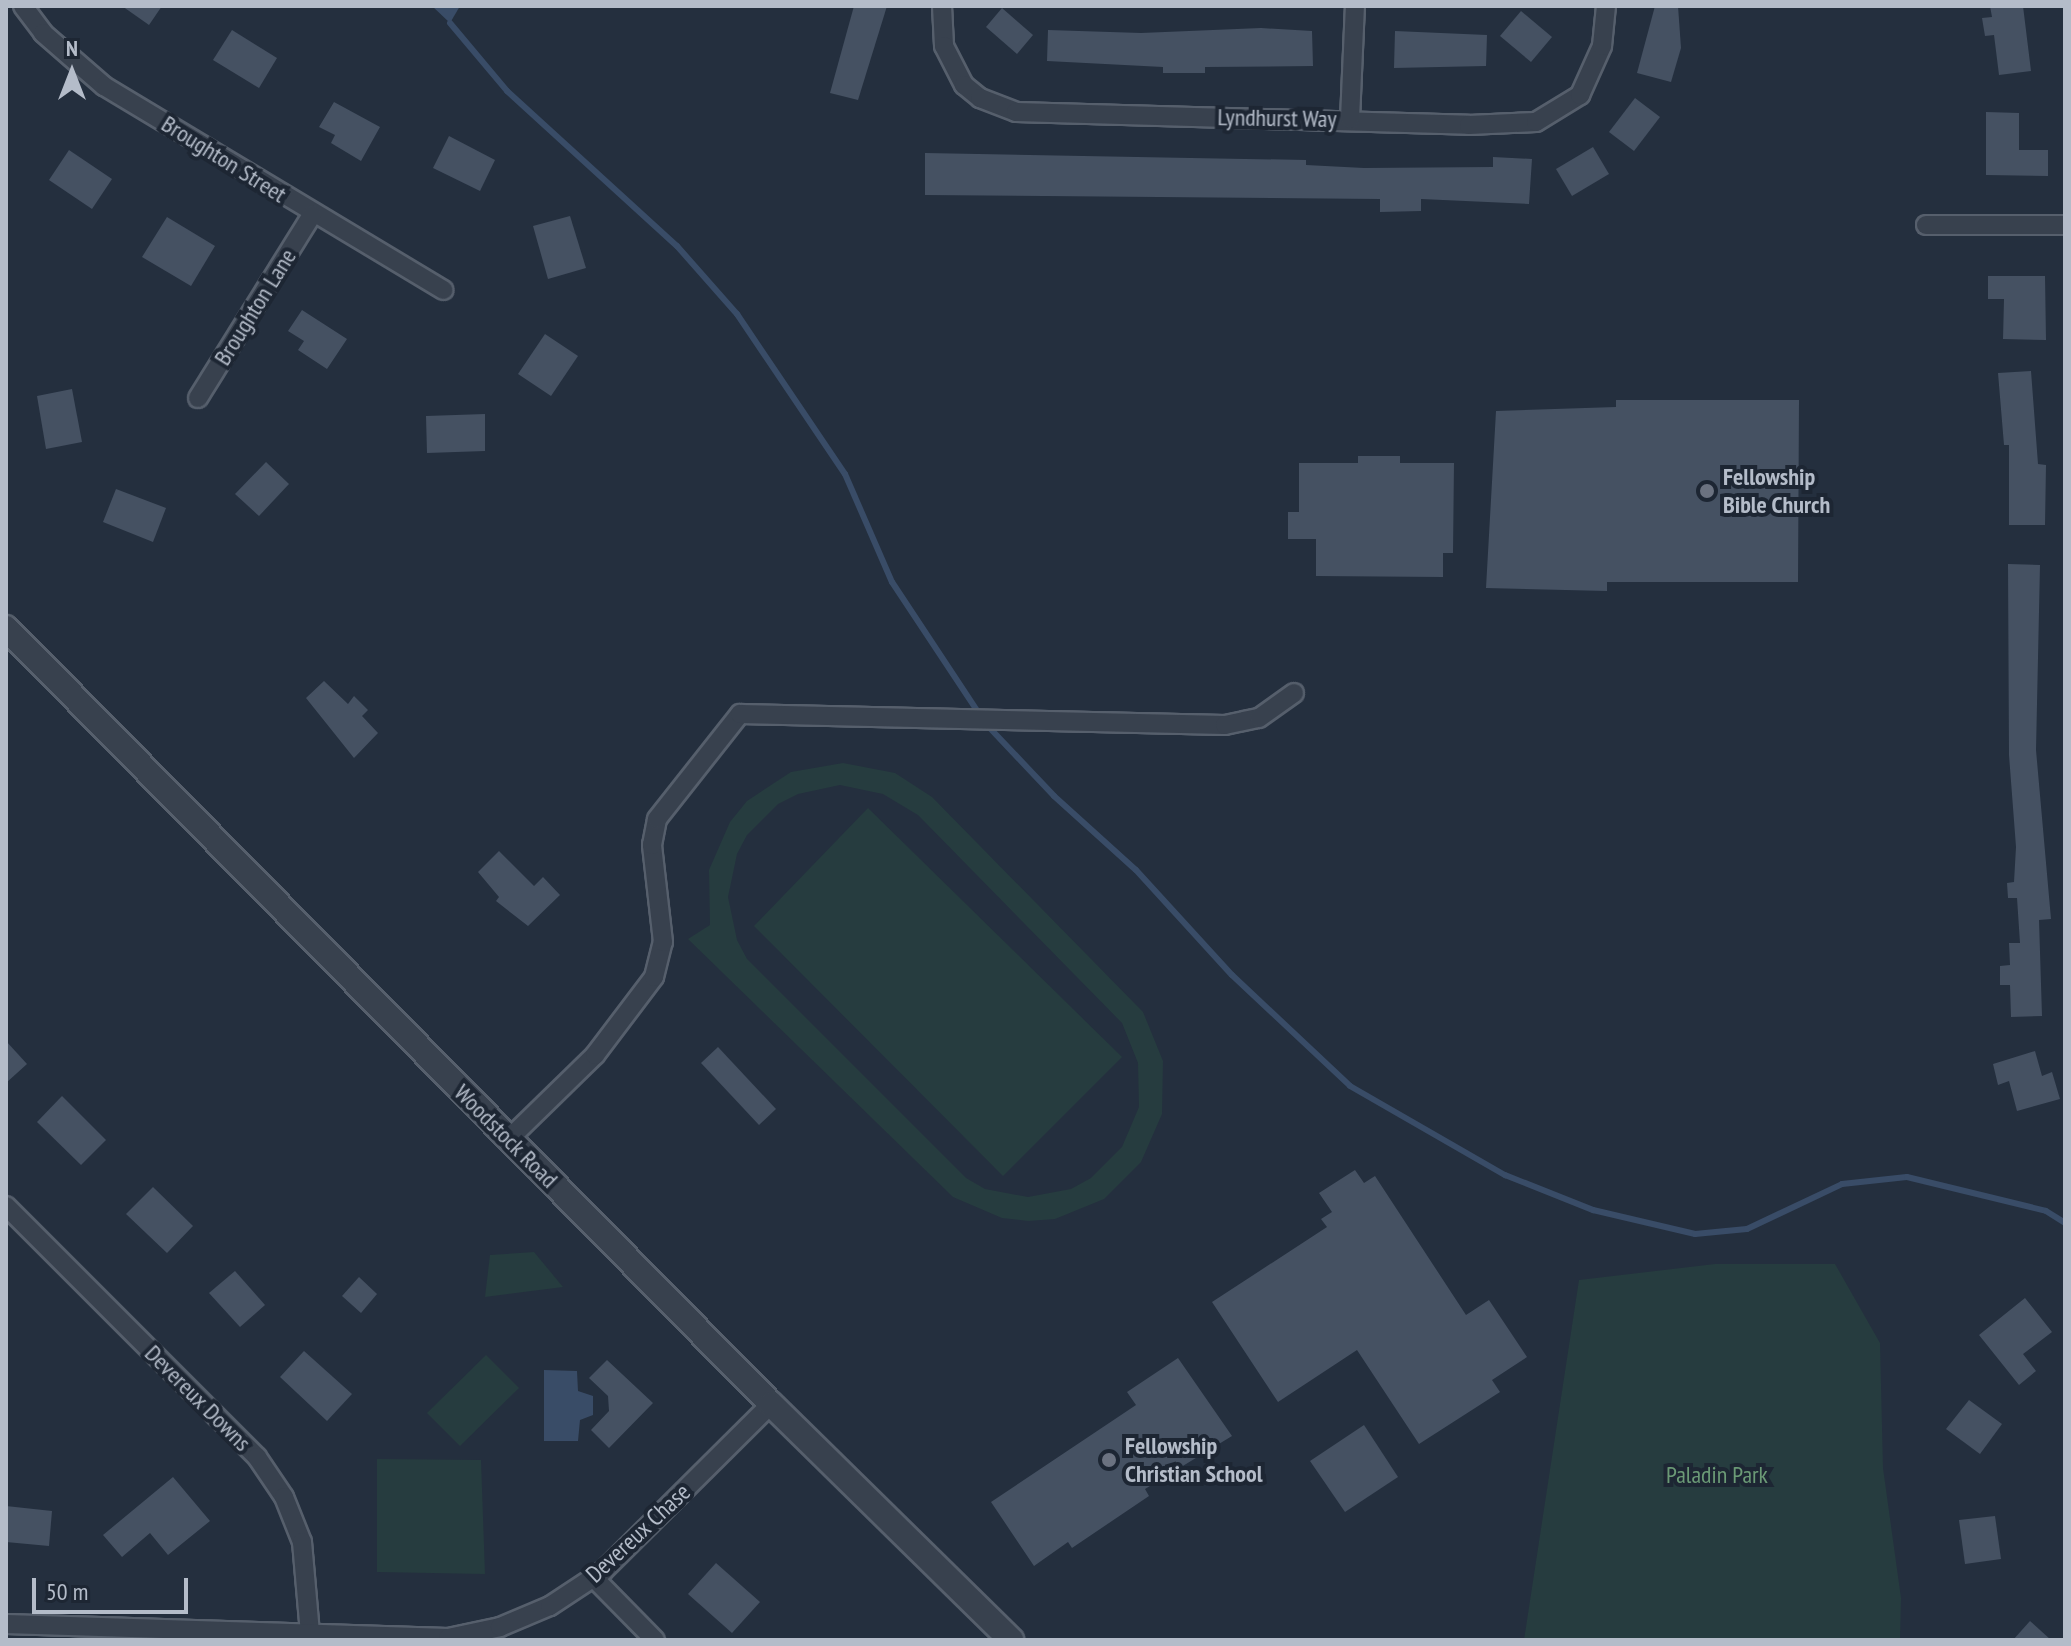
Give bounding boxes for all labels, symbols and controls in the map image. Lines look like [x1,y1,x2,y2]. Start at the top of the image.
north arrow [32,32,112,112]
text: N [66,34,78,62]
street label: Lyndhurst Way [1217,103,1337,133]
street label: Broughton Street [156,109,292,209]
street label: Broughton Lane [208,244,302,370]
place label: Fellowship Bible Church [1723,463,1830,519]
marker: Fellowship Bible Church [1698,482,1716,500]
street label: Woodstock Road [448,1078,564,1194]
street label: Devereux Downs [139,1339,257,1457]
place label: Fellowship Christian School [1125,1432,1262,1488]
marker: Fellowship Christian School [1100,1451,1118,1469]
park label: Paladin Park [1666,1461,1768,1489]
street label: Devereux Chase [580,1477,696,1589]
scale bar [36,1562,192,1612]
text: 50 m [46,1576,88,1607]

